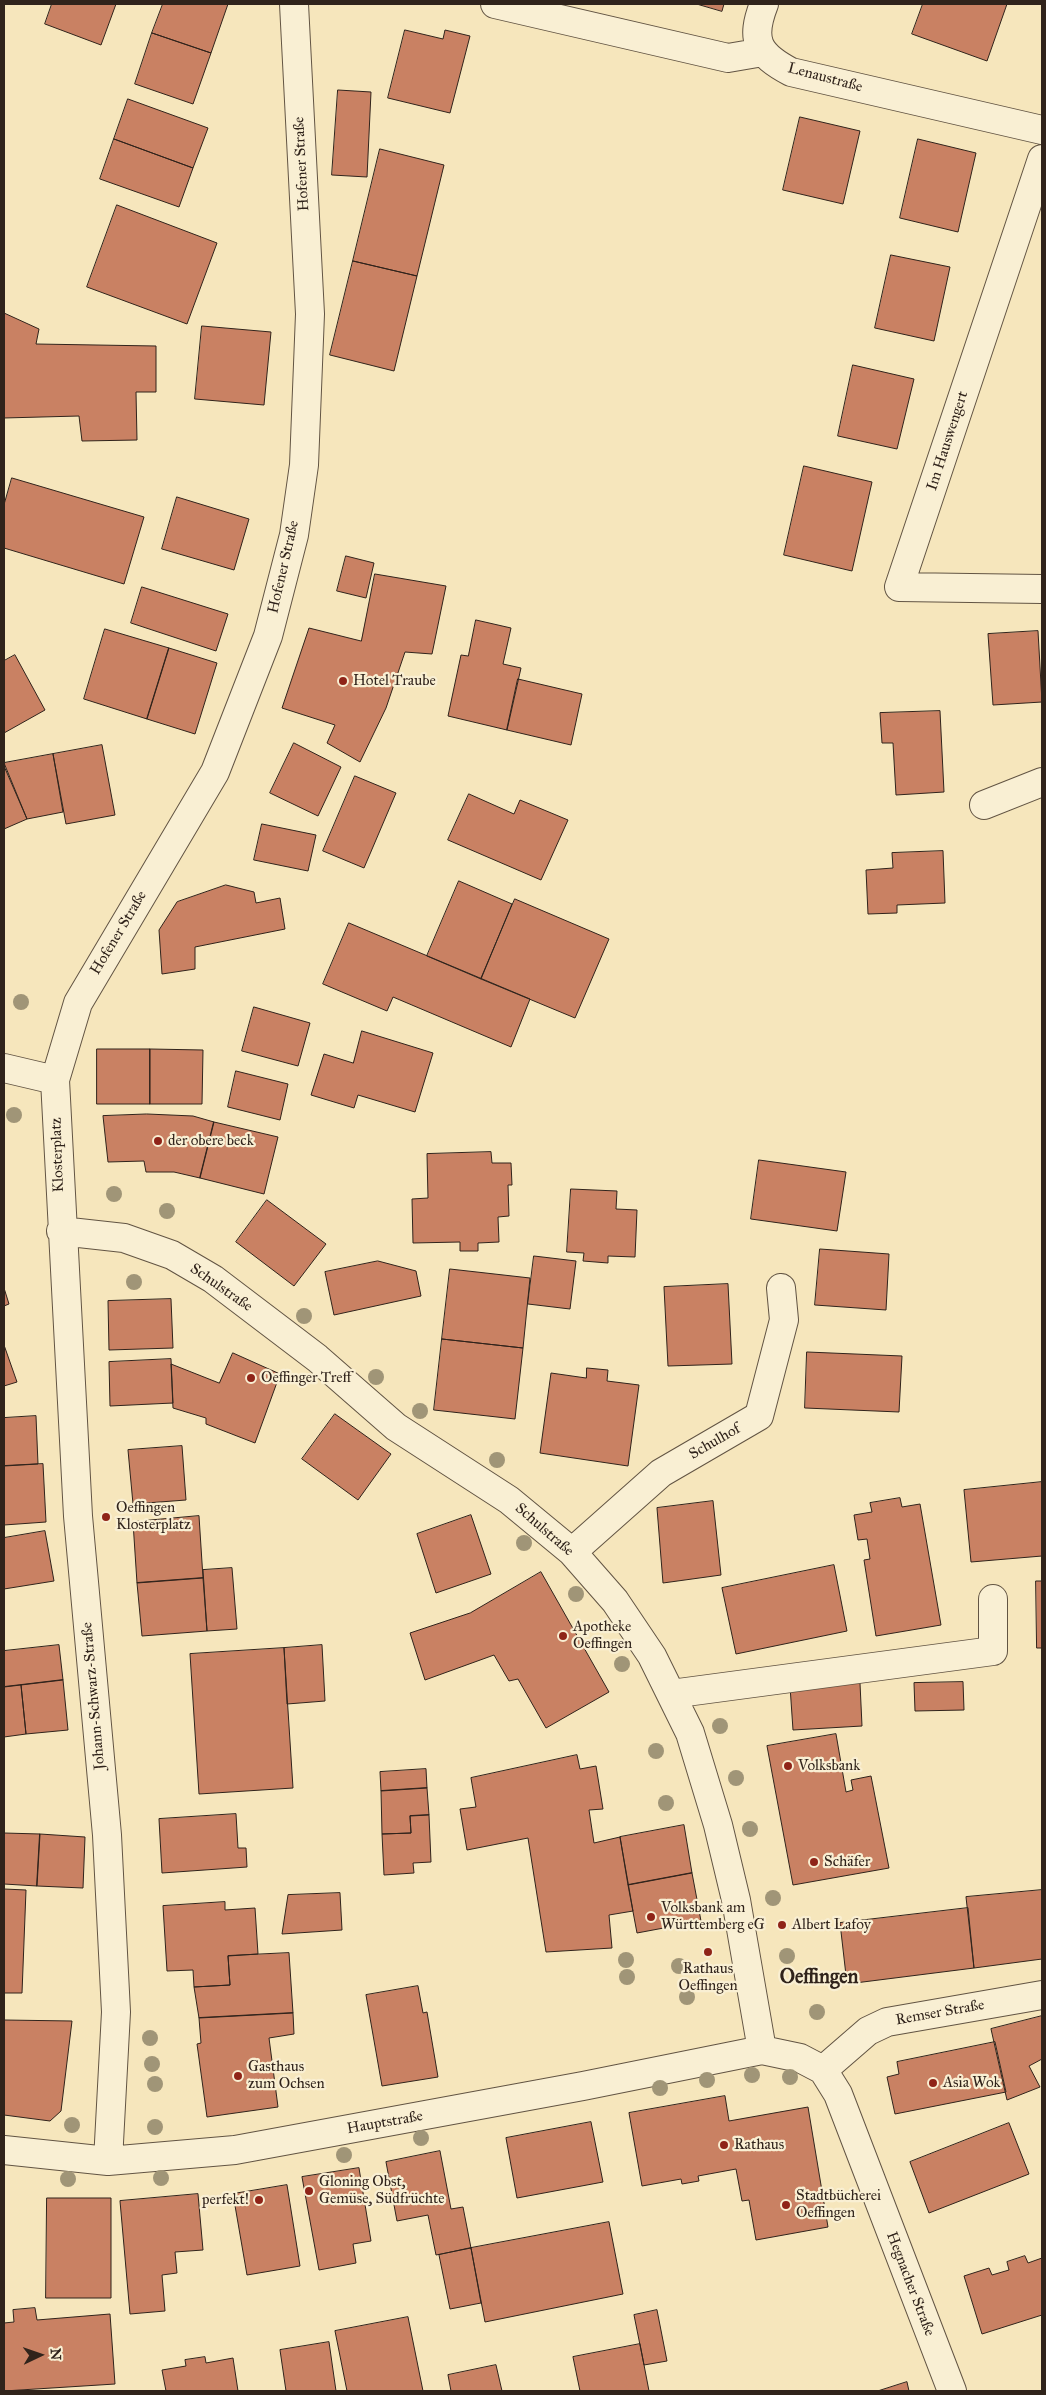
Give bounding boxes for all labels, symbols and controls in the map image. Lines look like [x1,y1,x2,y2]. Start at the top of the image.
street label: Lenaustraße [786,59,864,97]
street label: Hofener Straße [291,116,313,212]
street label: Im Hauswengert [923,389,973,493]
street label: Hofener Straße [265,519,303,615]
place label: Hotel Traube [353,672,436,690]
marker: Hotel Traube [337,675,349,687]
street label: Hofener Straße [87,888,151,978]
street label: Klosterplatz [48,1117,68,1193]
place label: der obere beck [168,1132,254,1150]
marker: der obere beck [152,1135,164,1147]
street label: Schulstraße [186,1260,256,1316]
place label: Oeffinger Treff [261,1369,351,1387]
marker: Oeffinger Treff [245,1372,257,1384]
street label: Schulhof [686,1420,744,1464]
place label: Oeffingen Klosterplatz [116,1499,191,1534]
street label: Schulstraße [511,1500,577,1560]
marker: Oeffingen Klosterplatz [100,1511,112,1523]
place label: Apotheke Oeffingen [573,1618,632,1653]
street label: Johann-Schwarz-Straße [79,1621,109,1771]
marker: Apotheke Oeffingen [557,1630,569,1642]
place label: Volksbank [798,1757,860,1775]
marker: Volksbank [782,1760,794,1772]
place label: Schäfer [824,1853,870,1871]
marker: Schäfer [808,1856,820,1868]
place label: Volksbank am Württemberg eG [661,1899,765,1934]
marker: Volksbank am Württemberg eG [645,1911,657,1923]
place label: Albert Lafoy [792,1916,871,1934]
marker: Albert Lafoy [776,1919,788,1931]
marker: Rathaus Oeffingen [702,1946,714,1958]
place label: Rathaus Oeffingen [678,1960,738,1995]
district label: Oeffingen [780,1966,858,1990]
street label: Remser Straße [894,1996,986,2030]
place label: Gasthaus zum Ochsen [248,2058,325,2093]
marker: Gasthaus zum Ochsen [232,2070,244,2082]
place label: Asia Wok [943,2074,1000,2092]
marker: Asia Wok [927,2077,939,2089]
street label: Hauptstraße [346,2107,424,2139]
place label: Rathaus [734,2136,784,2154]
marker: Rathaus [718,2139,730,2151]
place label: Gloning Obst, Gemüse, Südfrüchte [319,2173,445,2208]
marker: Gloning Obst, Gemüse, Südfrüchte [303,2185,315,2197]
place label: Stadtbücherei Oeffingen [796,2187,881,2222]
place label: perfekt! [202,2191,249,2209]
marker: perfekt! [253,2194,265,2206]
marker: Stadtbücherei Oeffingen [780,2199,792,2211]
street label: Hegnacher Straße [882,2229,938,2339]
north arrow [15,2330,65,2380]
text: N [47,2348,64,2361]

